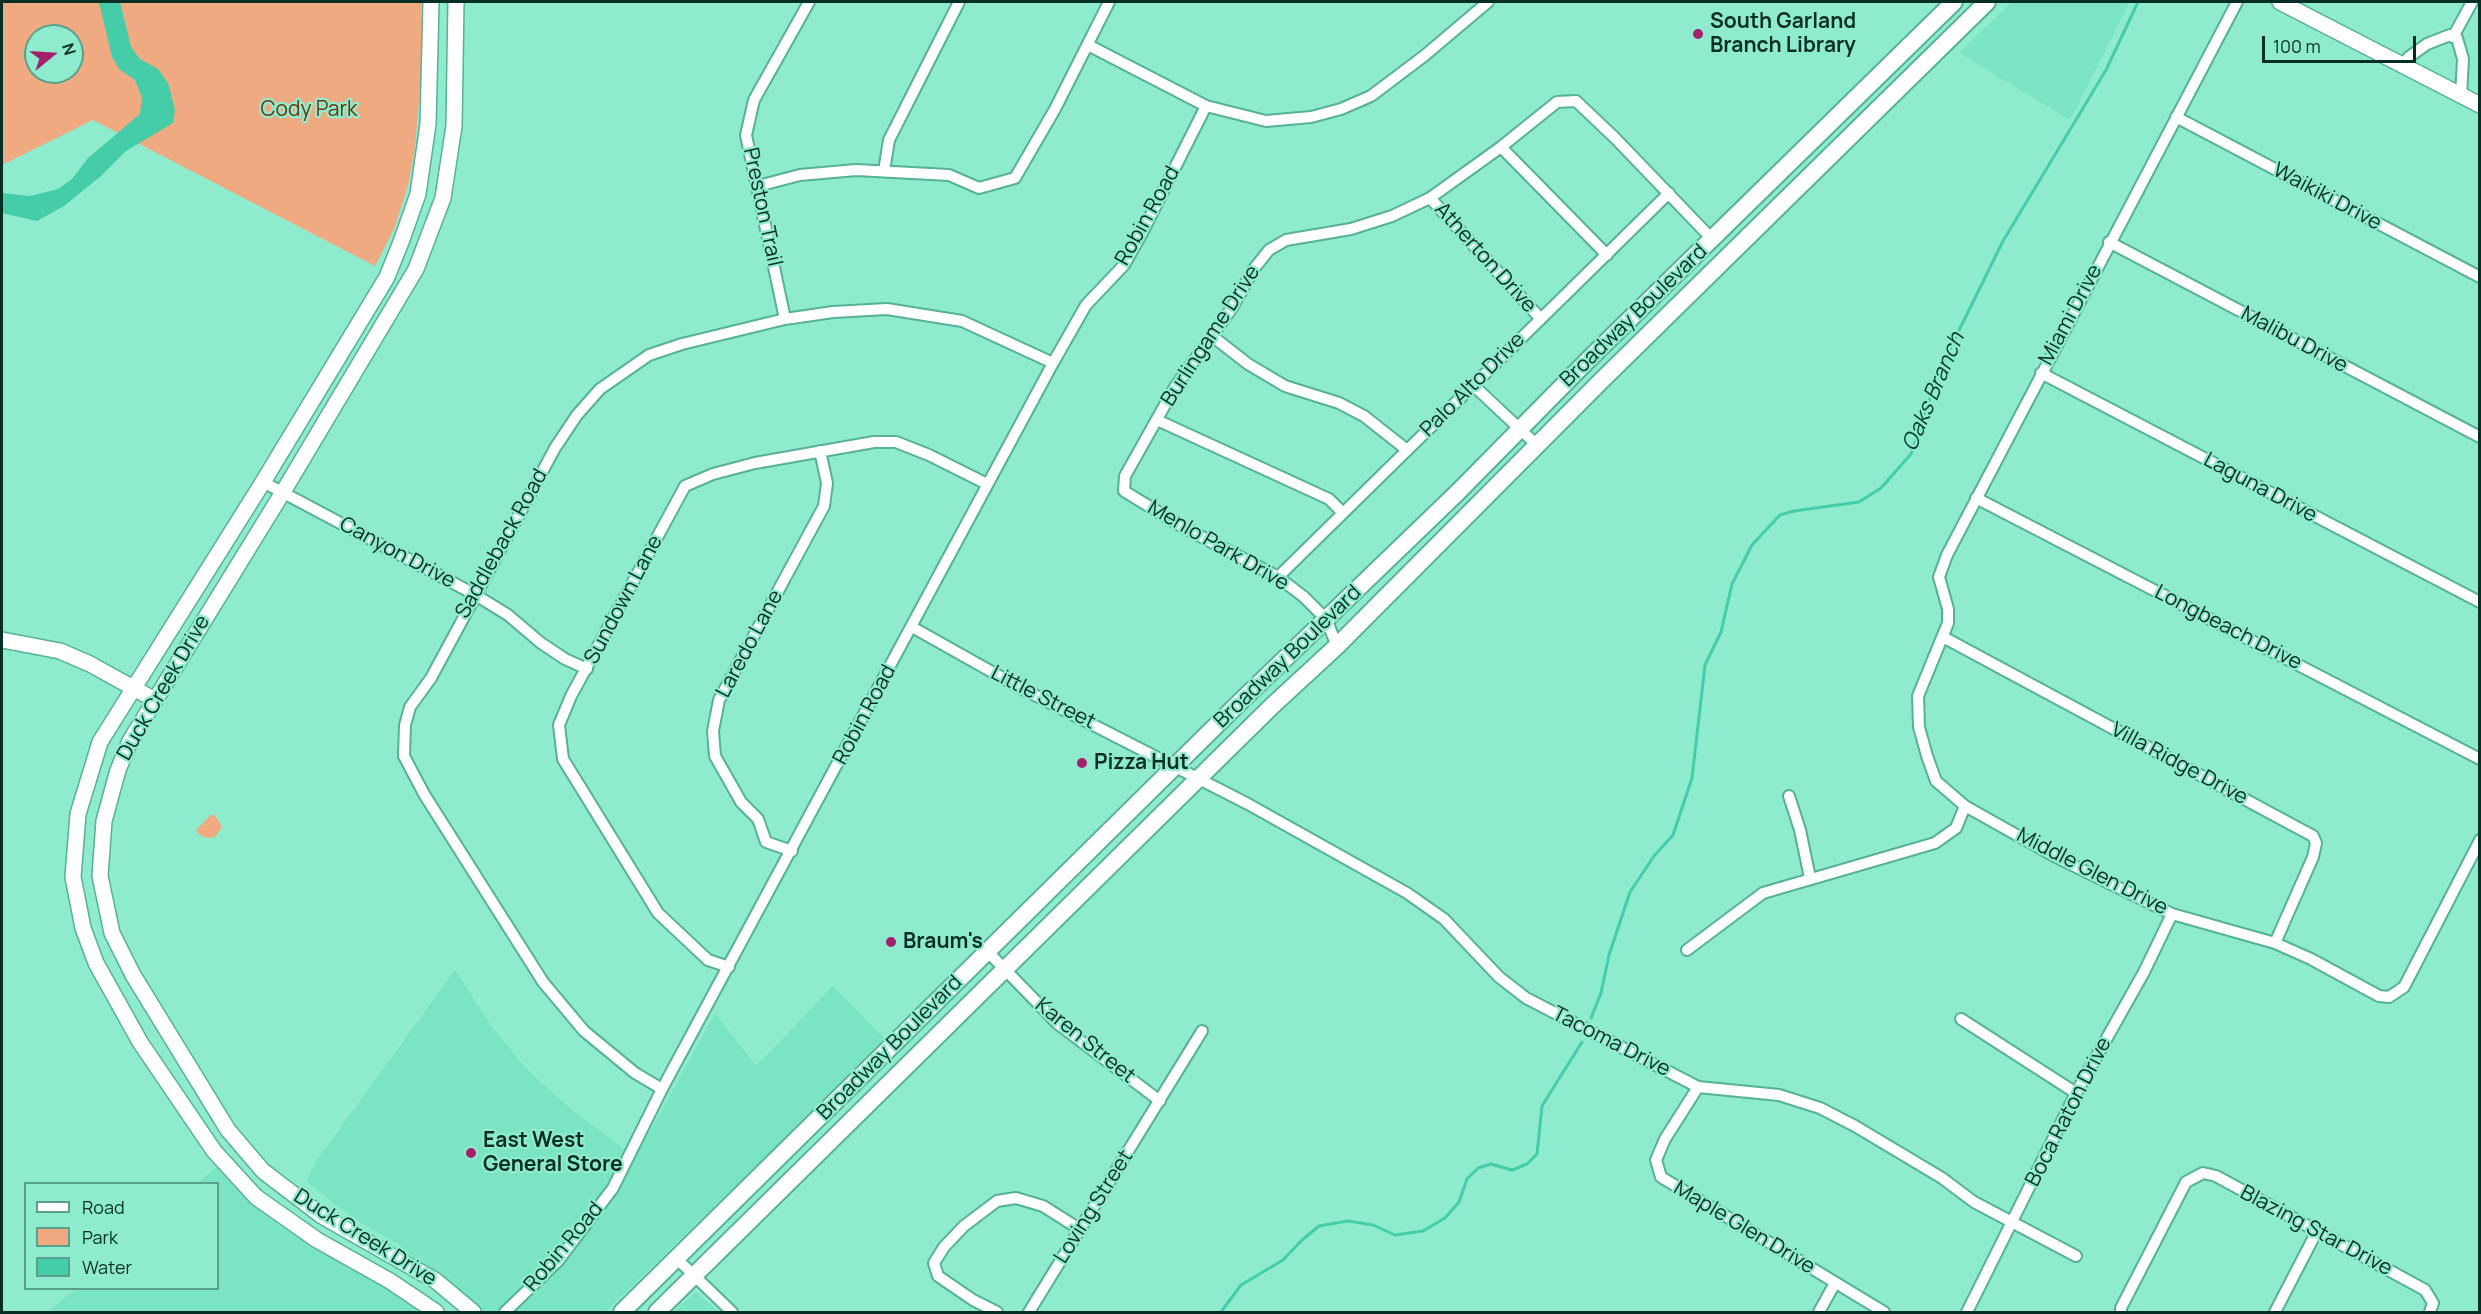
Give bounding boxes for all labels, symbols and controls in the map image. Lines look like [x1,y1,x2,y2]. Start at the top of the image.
place label: South Garland Branch Library [1710,9,1856,59]
north arrow [24,24,84,84]
scale bar [2265,24,2420,62]
marker: South Garland Branch Library [1691,27,1705,41]
text: 100 m [2273,34,2321,58]
text: N [57,40,81,58]
park label: Cody Park [260,97,358,123]
street label: Preston Trail [737,145,787,269]
street label: Waikiki Drive [2268,158,2386,236]
street label: Robin Road [1110,162,1186,270]
street label: Atherton Drive [1429,198,1541,318]
street label: Broadway Boulevard [1555,239,1713,393]
street label: Miami Drive [2034,260,2108,370]
street label: Burlingame Drive [1156,261,1266,411]
street label: Malibu Drive [2236,301,2352,379]
street label: Palo Alto Drive [1416,328,1530,442]
water label: Oaks Branch [1897,329,1971,455]
street label: Laguna Drive [2199,448,2321,528]
street label: Saddleback Road [451,465,553,623]
street label: Menlo Park Drive [1143,495,1293,597]
street label: Canyon Drive [335,512,459,594]
street label: Sundown Lane [580,531,668,669]
street label: Broadway Boulevard [1209,580,1367,734]
street label: Longbeach Drive [2150,580,2306,676]
street label: Laredo Lane [711,586,789,702]
street label: Duck Creek Drive [112,611,216,765]
street label: Robin Road [828,661,902,769]
street label: Little Street [986,661,1100,735]
street label: Villa Ridge Drive [2106,717,2252,811]
place label: Pizza Hut [1094,750,1189,776]
marker: Pizza Hut [1075,756,1089,770]
street label: Middle Glen Drive [2012,823,2172,921]
place label: Braum's [903,929,983,955]
marker: Braum's [884,935,898,949]
street label: Broadway Boulevard [812,970,968,1126]
street label: Karen Street [1030,993,1140,1089]
street label: Tacoma Drive [1548,1001,1674,1083]
street label: Boca Raton Drive [2021,1033,2117,1191]
place label: East West General Store [483,1128,623,1178]
marker: East West General Store [464,1146,478,1160]
street label: Loving Street [1049,1146,1139,1268]
street label: Maple Glen Drive [1669,1176,1819,1280]
street label: Blazing Star Drive [2236,1180,2396,1282]
legend [24,1182,219,1290]
street label: Duck Creek Drive [289,1184,441,1292]
text: Road [82,1195,125,1219]
street label: Robin Road [519,1197,609,1297]
text: Park [82,1225,118,1249]
text: Water [82,1255,132,1279]

